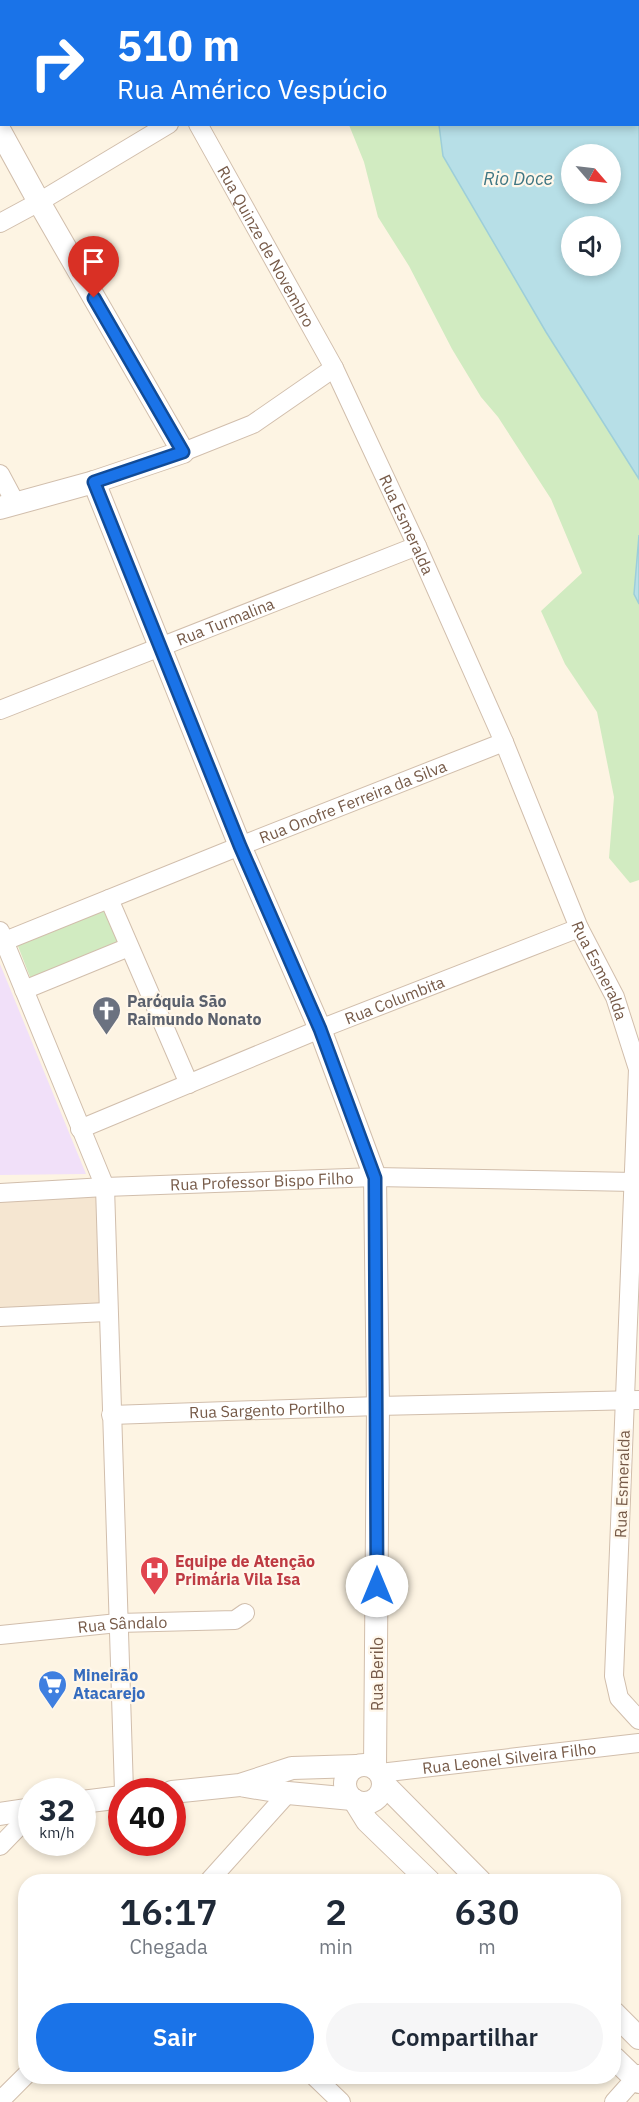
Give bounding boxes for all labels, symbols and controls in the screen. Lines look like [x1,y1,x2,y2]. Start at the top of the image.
text: 510 m [117,18,240,73]
icon: right [18,24,96,102]
text: Rua Américo Vespúcio [117,71,388,106]
north arrow [561,144,621,204]
map controls [561,144,621,276]
street label: Rua Quinze de Novembro [213,162,319,331]
water label: Rio Doce [483,167,553,190]
button: sound [561,216,621,276]
pin [68,236,119,298]
icon: arrive [77,245,110,278]
street label: Rua Esmeralda [375,471,439,578]
street label: Rua Turmalina [173,593,277,650]
street label: Rua Onofre Ferreira da Silva [256,755,450,848]
street label: Rua Esmeralda [567,918,632,1023]
street label: Rua Columbita [342,971,448,1028]
place label: Paróquia São Raimundo Nonato [127,991,261,1029]
church icon: Paróquia São Raimundo Nonato [90,994,122,1036]
street label: Rua Professor Bispo Filho [170,1168,354,1195]
street label: Rua Sargento Portilho [189,1397,345,1422]
street label: Rua Esmeralda [610,1429,634,1538]
place label: Equipe de Atenção Primária Vila Isa [175,1551,315,1589]
hospital icon: Equipe de Atenção Primária Vila Isa [138,1554,170,1596]
position arrow [345,1554,409,1618]
street label: Rua Sândalo [77,1612,168,1637]
street label: Rua Berilo [367,1637,387,1711]
place label: Mineirão Atacarejo [73,1665,145,1703]
supermarket icon: Mineirão Atacarejo [36,1668,68,1710]
street label: Rua Leonel Silveira Filho [421,1738,597,1778]
speed limit sign: 40 [108,1778,186,1856]
text: 32 [39,1790,75,1829]
text: km/h [39,1823,75,1842]
text: 16:17 [120,1888,218,1935]
text: 2 [325,1888,347,1935]
text: 630 [455,1888,519,1935]
text: Chegada [129,1933,208,1960]
text: min [319,1933,353,1960]
text: m [478,1933,496,1960]
button: Sair [36,2003,314,2072]
button: Compartilhar [326,2003,603,2072]

